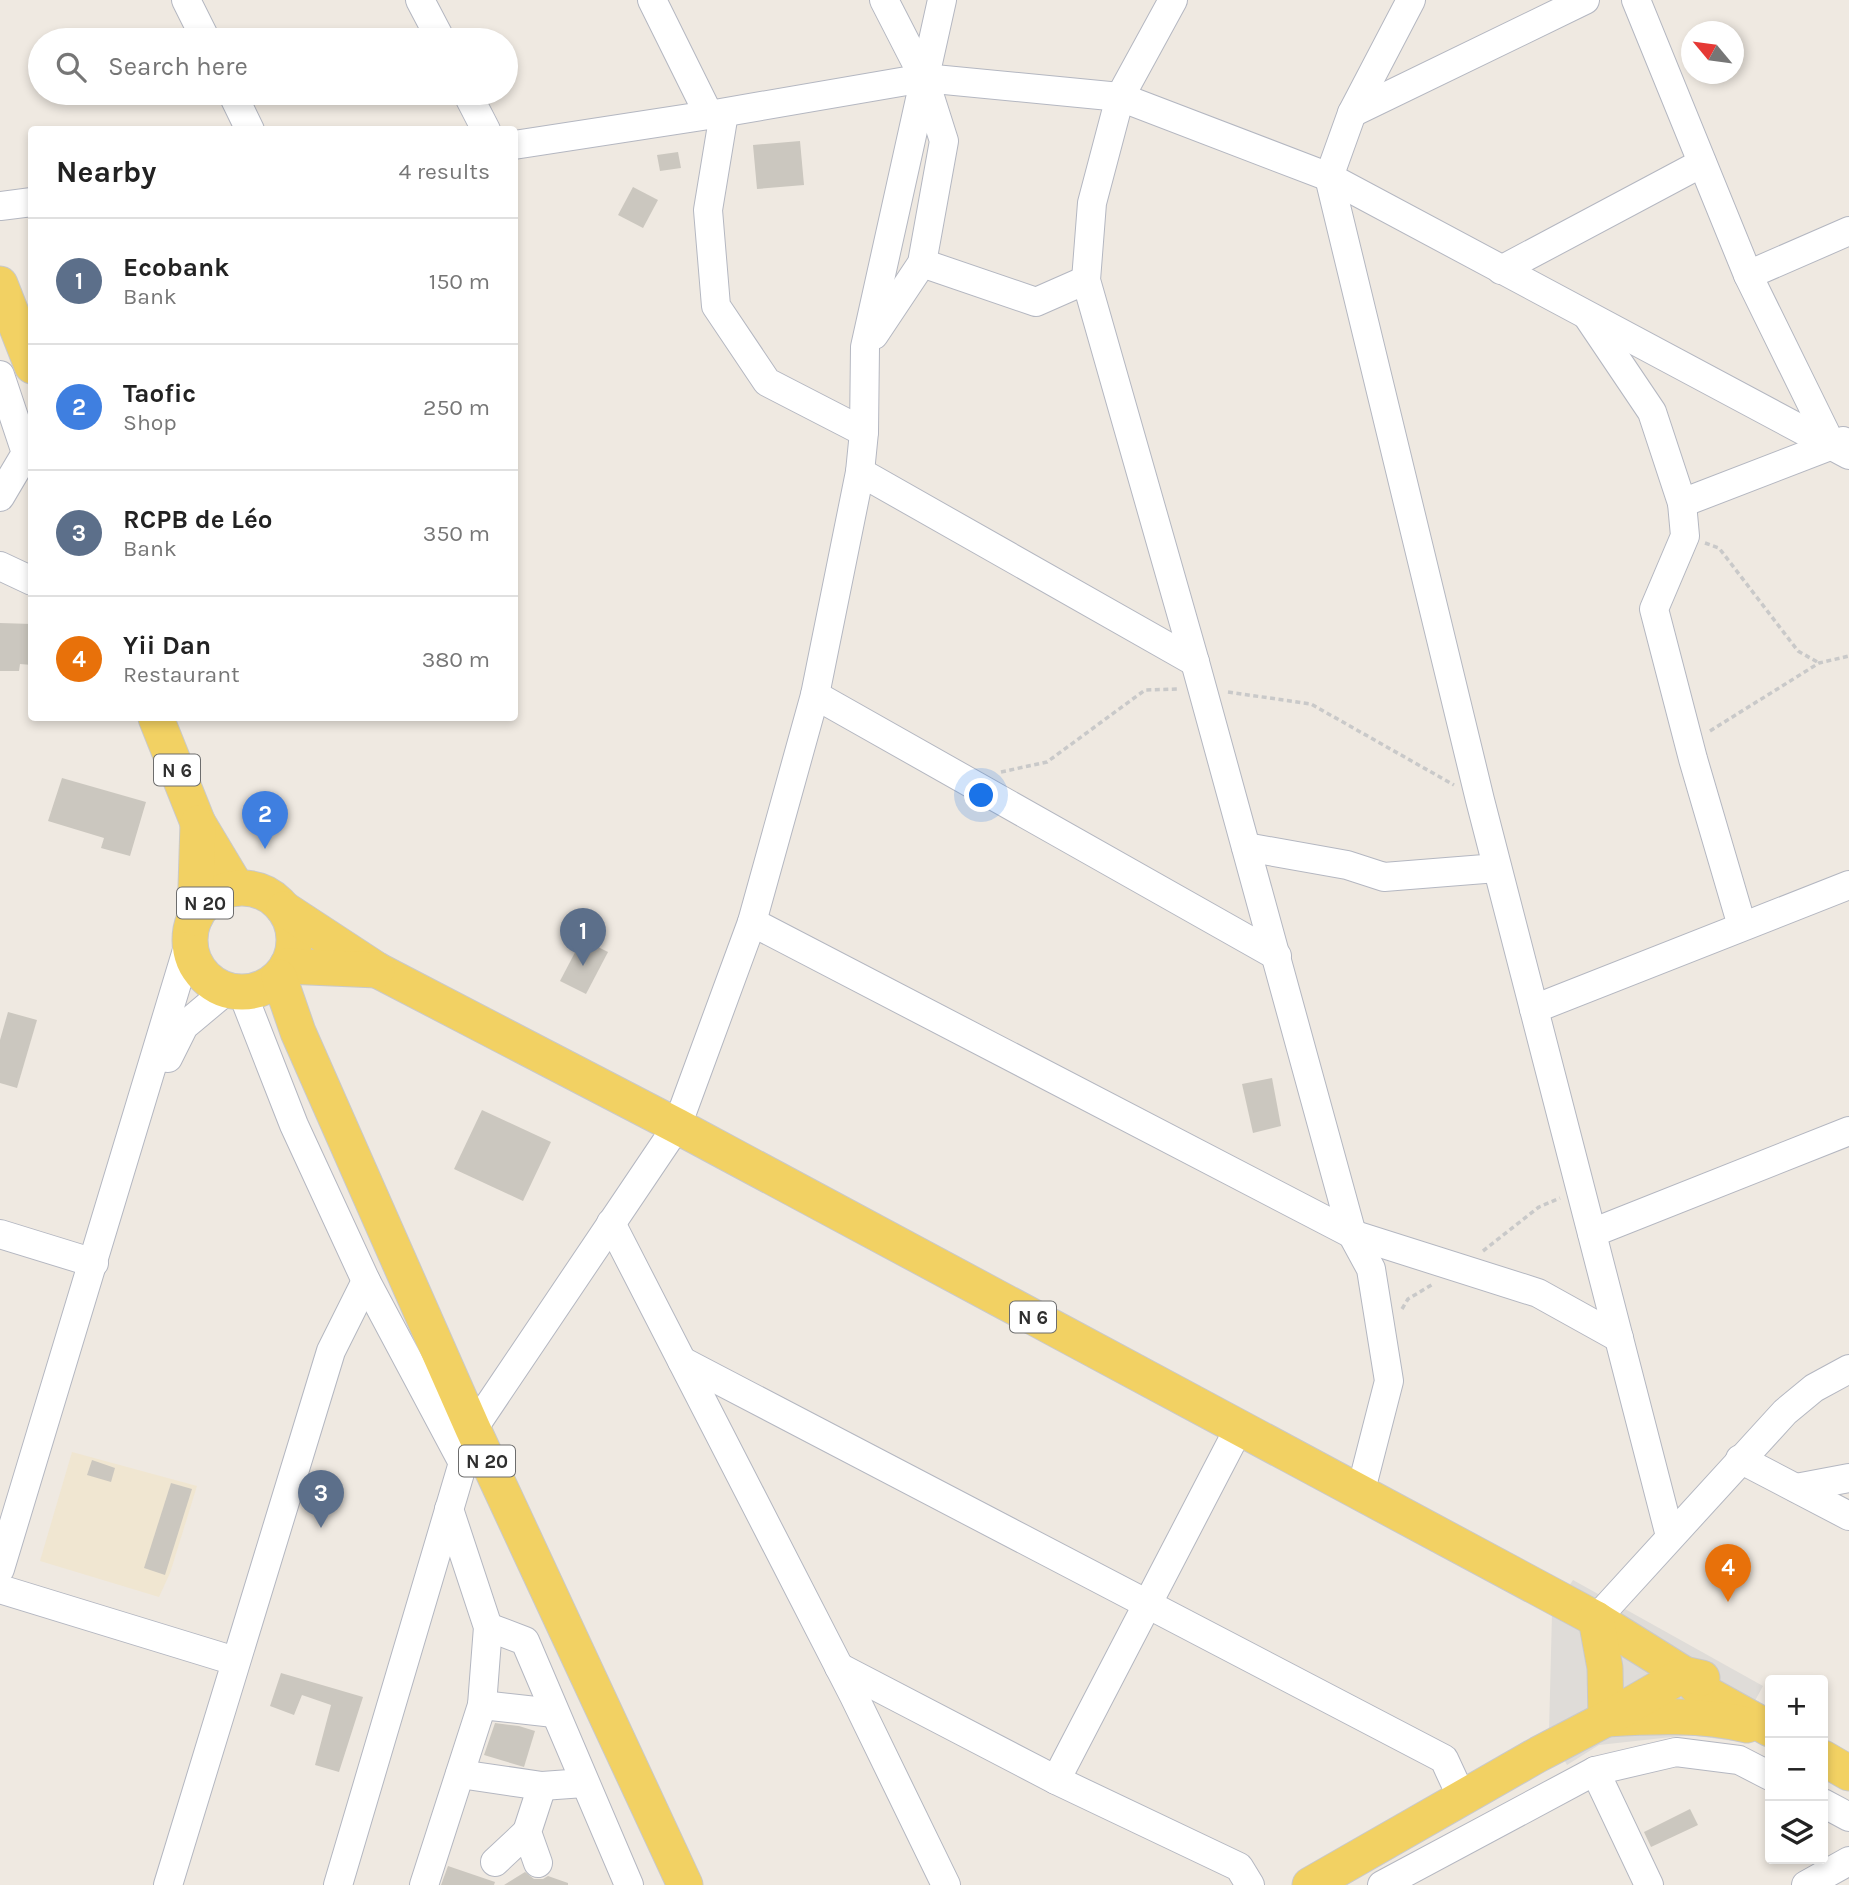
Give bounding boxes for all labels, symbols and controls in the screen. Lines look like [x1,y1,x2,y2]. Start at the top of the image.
north arrow [1681,21,1744,84]
search box [28,28,518,105]
icon: search [52,48,90,86]
text: Search here [108,51,248,82]
text: Nearby [56,154,156,190]
text: 4 results [398,158,490,185]
text: Ecobank [123,252,229,283]
text: 1 [75,268,83,295]
text: 150 m [429,268,490,295]
text: Bank [123,283,177,310]
text: Taofic [123,378,196,409]
text: 2 [72,394,86,421]
text: 250 m [423,394,490,421]
text: Shop [123,409,177,436]
text: RCPB de Léo [123,504,272,535]
text: 3 [72,520,86,547]
text: 350 m [423,520,490,547]
text: Bank [123,535,177,562]
text: Yii Dan [123,630,211,661]
text: 4 [72,646,86,673]
text: 380 m [422,646,490,673]
text: Restaurant [123,661,240,688]
road number: N 6 [154,754,200,786]
your location [964,778,998,812]
pin: 2 [242,791,288,849]
road number: N 20 [177,888,233,918]
pin: 1 [560,908,606,966]
road number: N 6 [1010,1302,1056,1332]
road number: N 20 [459,1446,515,1476]
pin: 3 [298,1470,344,1528]
pin: 4 [1705,1544,1751,1602]
map controls [1765,1675,1828,1864]
button: + [1765,1675,1828,1738]
button: − [1765,1738,1828,1801]
button: layers [1765,1801,1828,1864]

